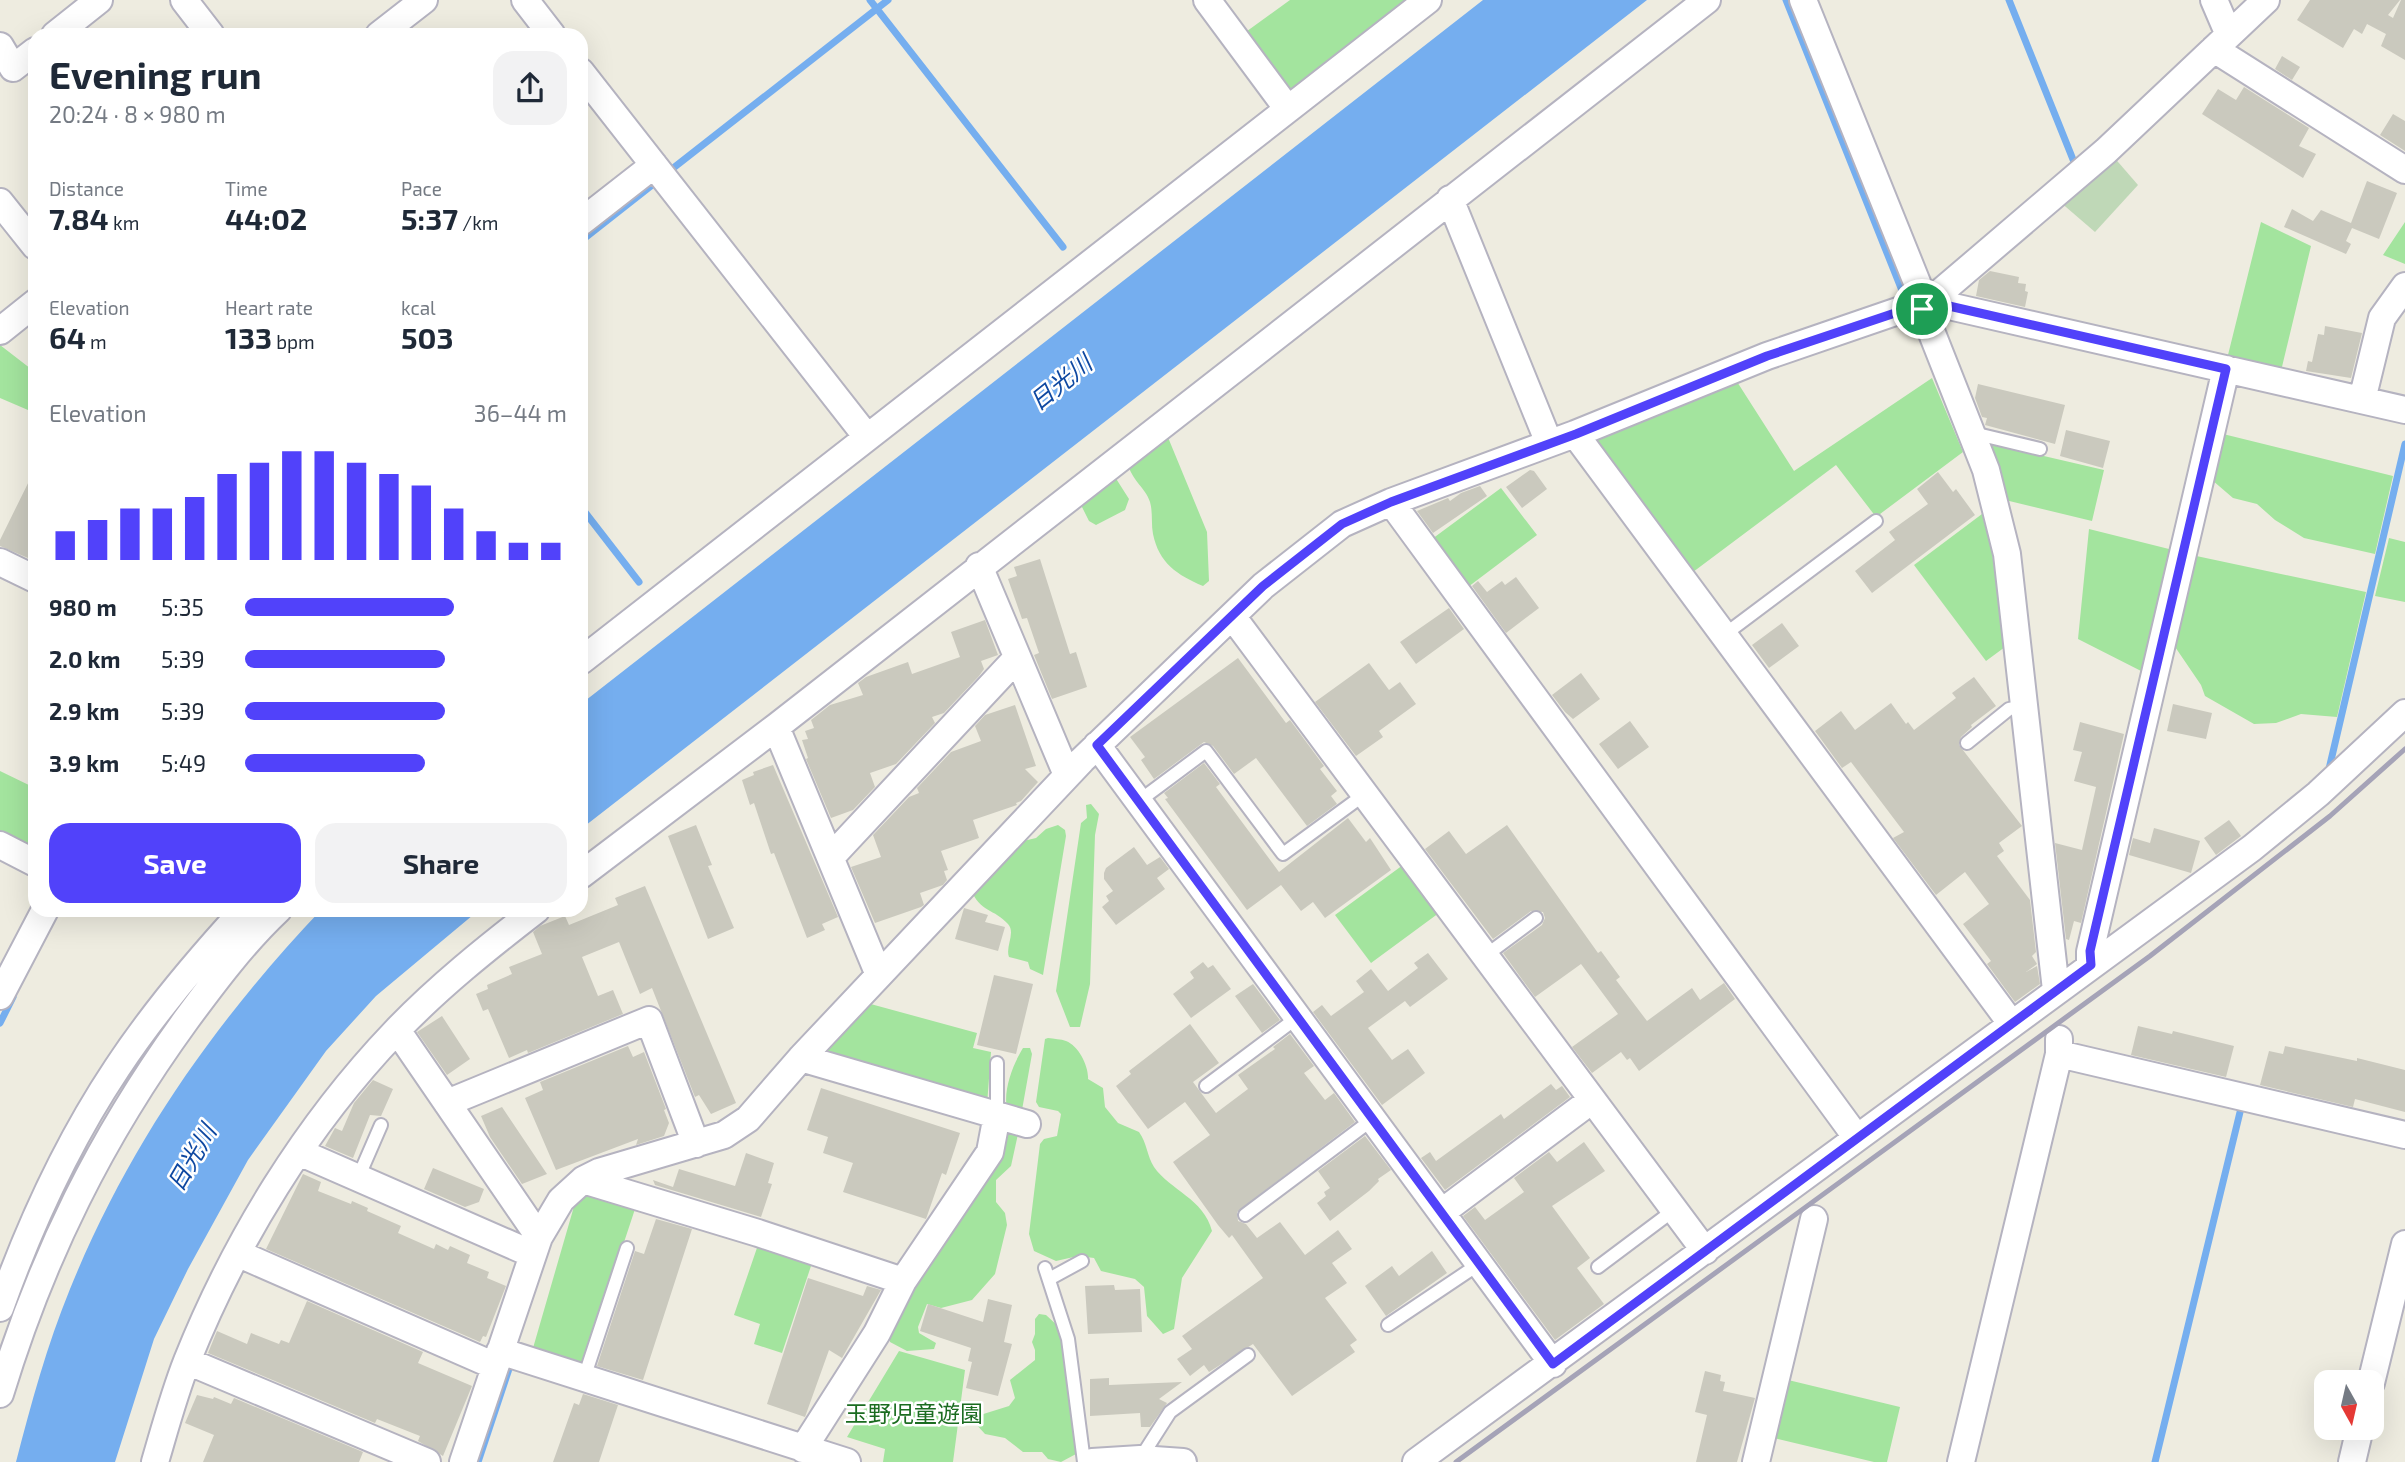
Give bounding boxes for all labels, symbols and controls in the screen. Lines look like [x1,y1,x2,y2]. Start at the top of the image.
text: Evening run [49,51,262,97]
button: share [493,51,567,125]
text: 20:24 · 8 × 980 m [49,100,226,128]
text: Distance [49,177,124,200]
text: Time [225,177,268,200]
text: Pace [401,177,442,200]
text: 7.84 [49,200,109,236]
text: 44:02 [225,200,307,236]
text: 5:37 [401,200,458,236]
text: km [109,211,139,234]
text: /km [458,211,499,234]
pin [1892,279,1952,339]
icon: arrive [1903,290,1941,328]
text: Elevation [49,296,130,319]
text: Heart rate [225,296,313,319]
text: kcal [401,296,436,319]
text: 64 [49,319,86,355]
text: 133 [225,319,272,355]
text: 503 [401,319,454,355]
text: m [86,330,107,353]
text: bpm [272,330,315,353]
water label: 日光川 [1023,346,1099,416]
text: Elevation [49,399,147,427]
text: 36–44 m [474,399,567,427]
text: 980 m [49,593,117,621]
text: 5:35 [161,593,204,621]
text: 2.0 km [49,645,121,673]
text: 5:39 [161,645,205,673]
text: 2.9 km [49,697,120,725]
text: 5:39 [161,697,205,725]
text: 3.9 km [49,749,119,777]
text: 5:49 [161,749,206,777]
button: Save [49,823,301,903]
button: Share [315,823,567,903]
water label: 日光川 [160,1116,223,1196]
north arrow [2314,1370,2384,1440]
map controls [2314,1370,2384,1440]
park label: 玉野児童遊園 [845,1399,983,1427]

